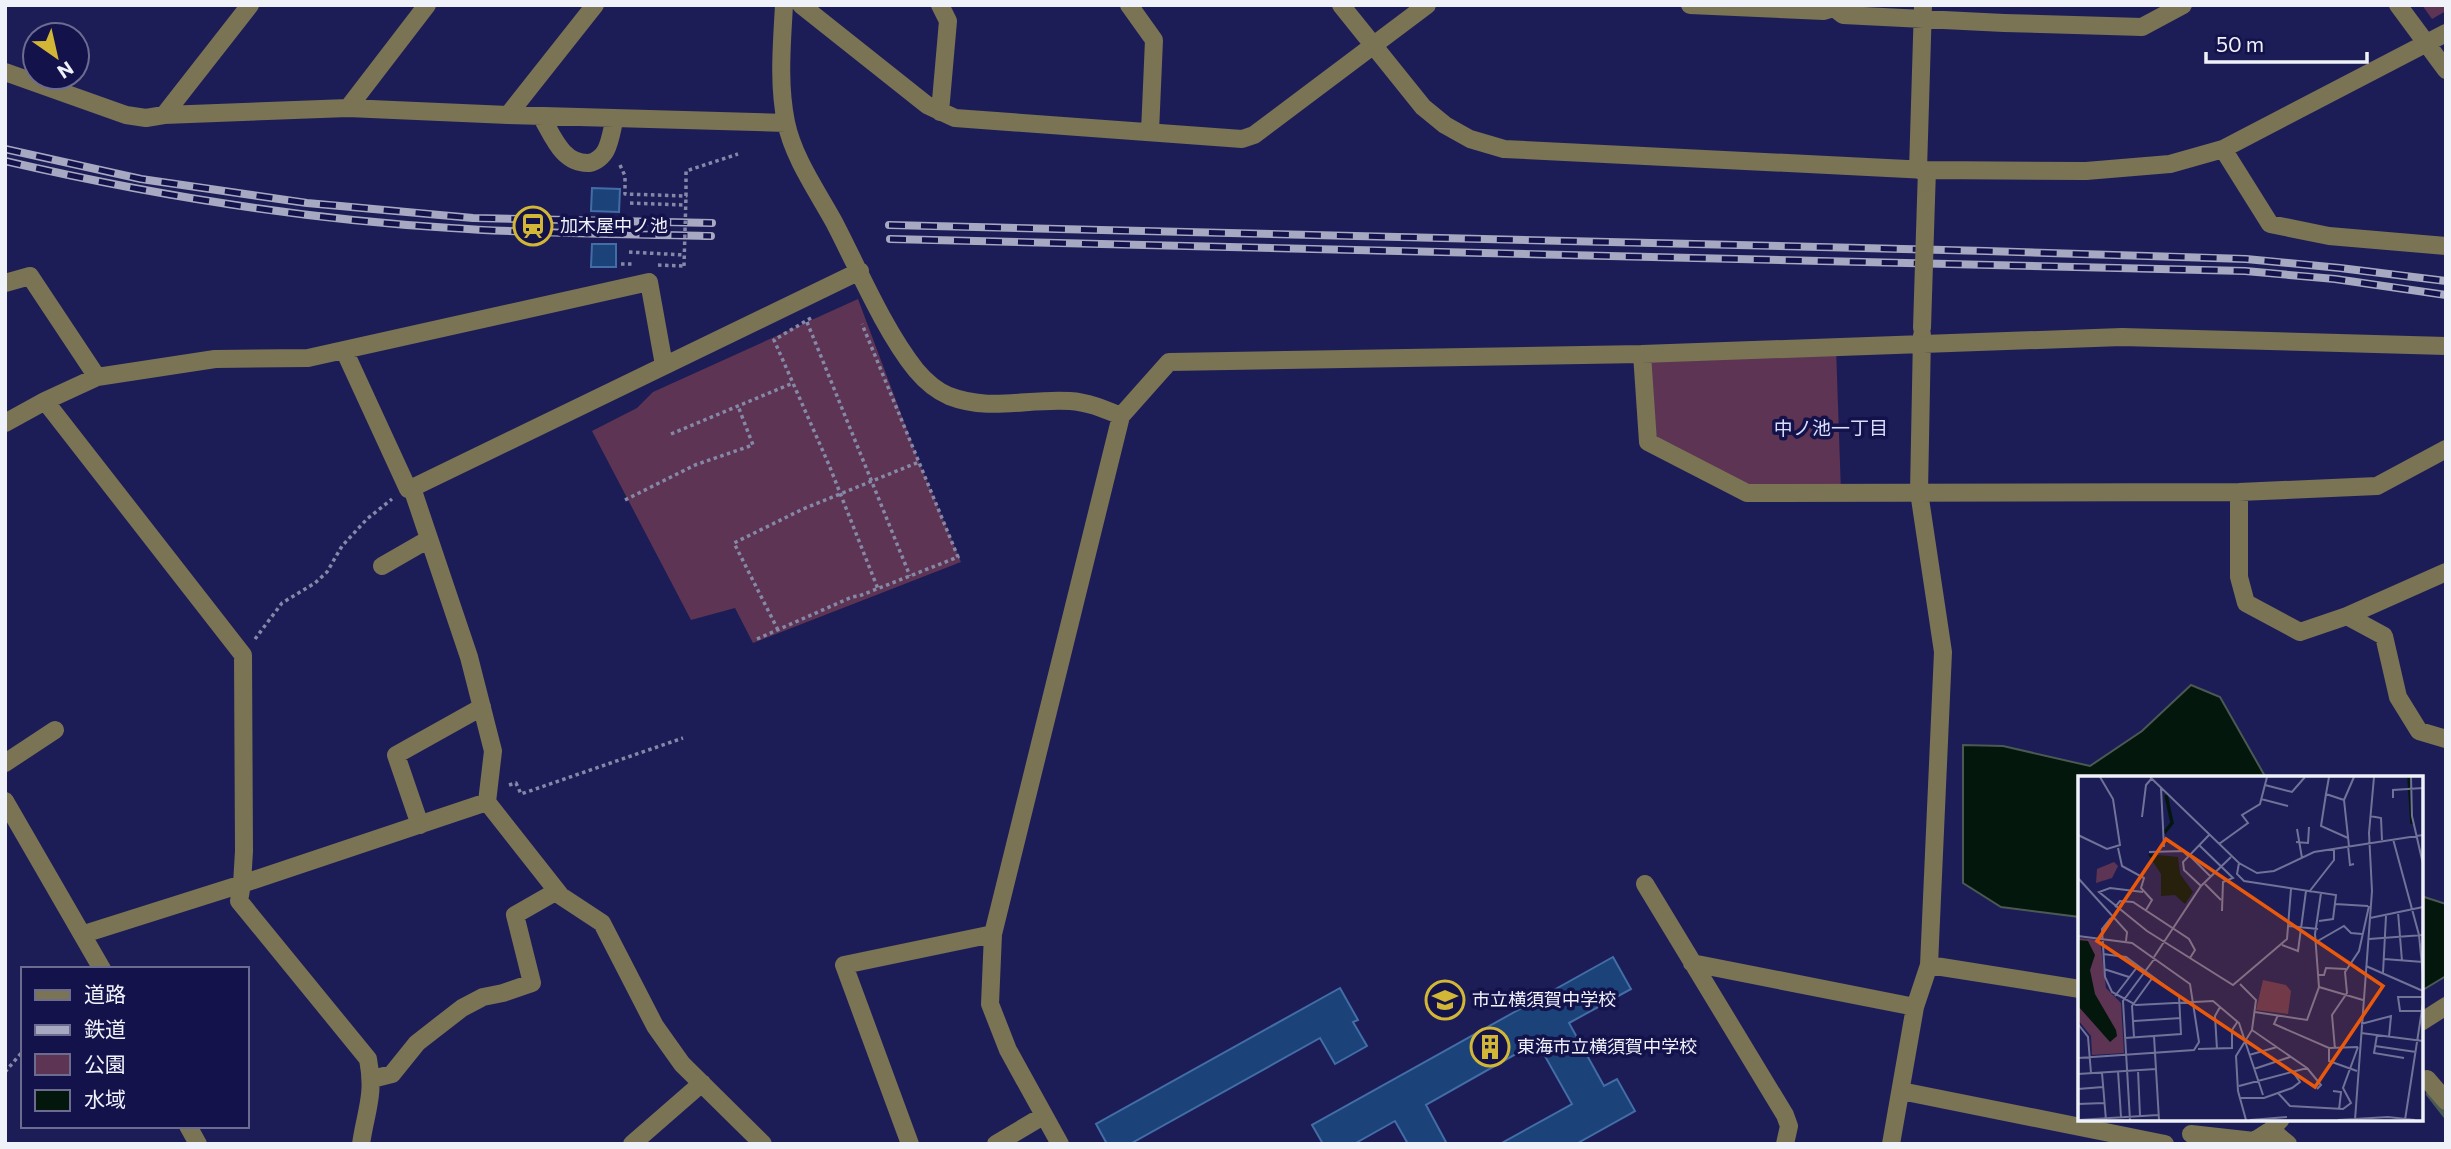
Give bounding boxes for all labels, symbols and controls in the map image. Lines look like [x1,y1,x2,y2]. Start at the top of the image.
north arrow [21,21,91,91]
scale bar [2206,21,2367,65]
text: 50 m [2216,31,2264,56]
text: N [53,57,78,84]
station icon: 加木屋中ノ池 [512,205,554,247]
place label: 加木屋中ノ池 [560,214,668,236]
district label: 中ノ池一丁目 [1774,416,1888,439]
inset map [2078,776,2423,1121]
legend [21,967,248,1128]
school or university icon: 市立横須賀中学校 [1424,979,1466,1021]
text: 道路 [84,981,126,1006]
place label: 市立横須賀中学校 [1472,988,1616,1010]
text: 鉄道 [84,1016,126,1041]
building icon: 東海市立横須賀中学校 [1469,1026,1511,1068]
place label: 東海市立横須賀中学校 [1517,1035,1697,1057]
text: 公園 [84,1051,126,1076]
text: 水域 [84,1086,126,1111]

